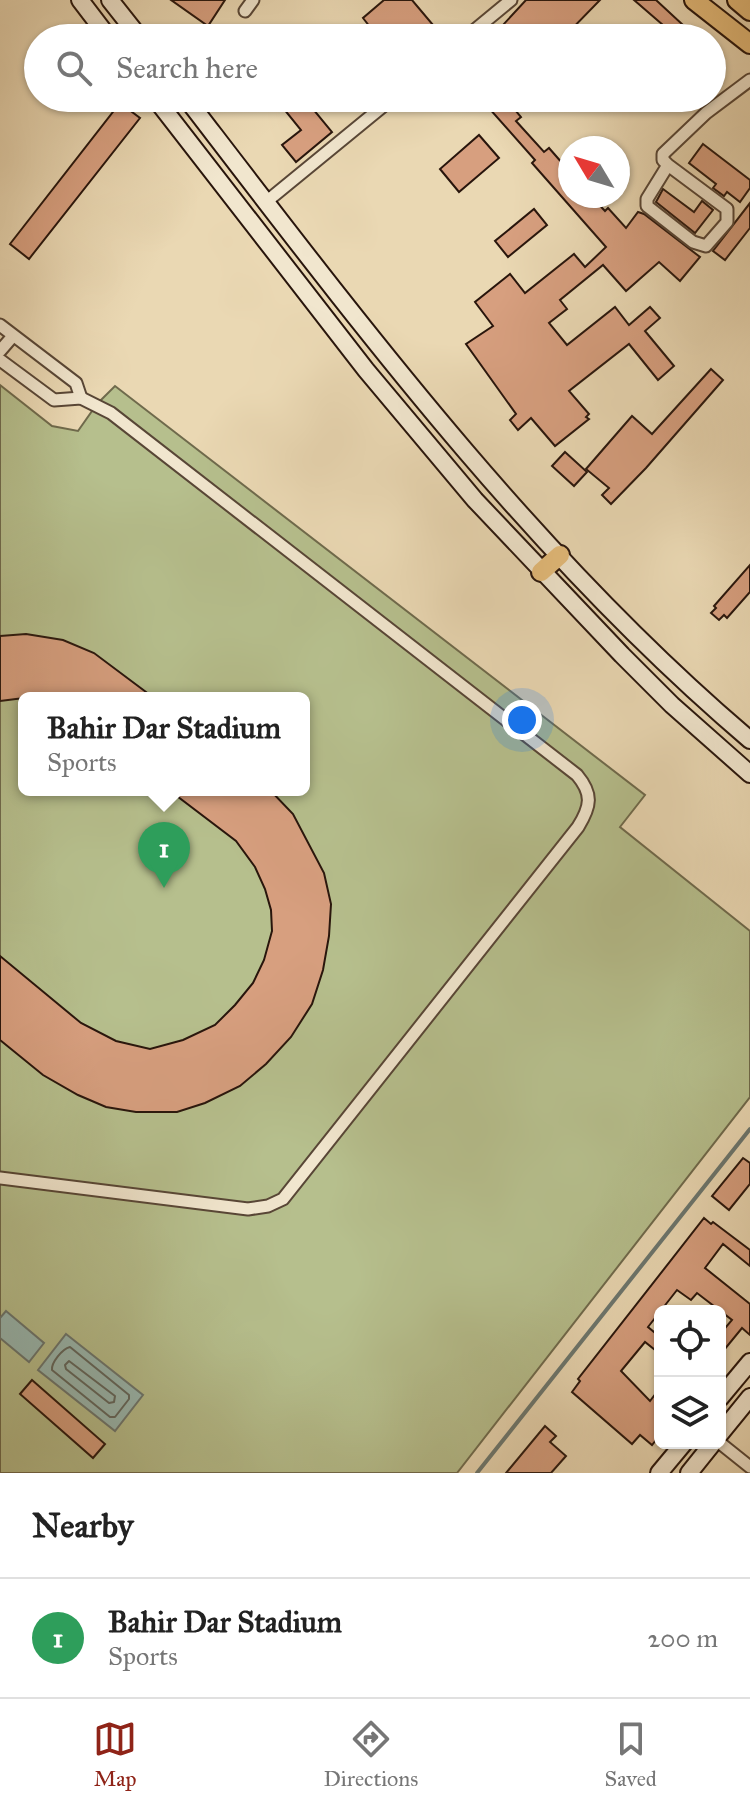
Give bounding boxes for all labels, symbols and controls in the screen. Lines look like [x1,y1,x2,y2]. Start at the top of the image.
search box [24,24,726,112]
icon: search [52,46,96,90]
text: Search here [116,50,258,86]
north arrow [558,136,630,208]
popup [18,692,310,796]
your location [502,700,542,740]
text: Bahir Dar Stadium [47,710,281,746]
text: Sports [47,746,117,778]
pin: 1 [138,822,190,888]
map controls [654,1305,726,1449]
button: locate [654,1305,726,1377]
button: layers [654,1377,726,1449]
text: Nearby [32,1505,134,1546]
text: Bahir Dar Stadium [108,1604,342,1640]
text: 1 [53,1622,63,1654]
text: 200 m [647,1622,718,1654]
text: Sports [108,1640,178,1672]
tab: Map [93,1717,137,1792]
tab: Directions [323,1717,418,1792]
tab: Saved [605,1717,657,1792]

